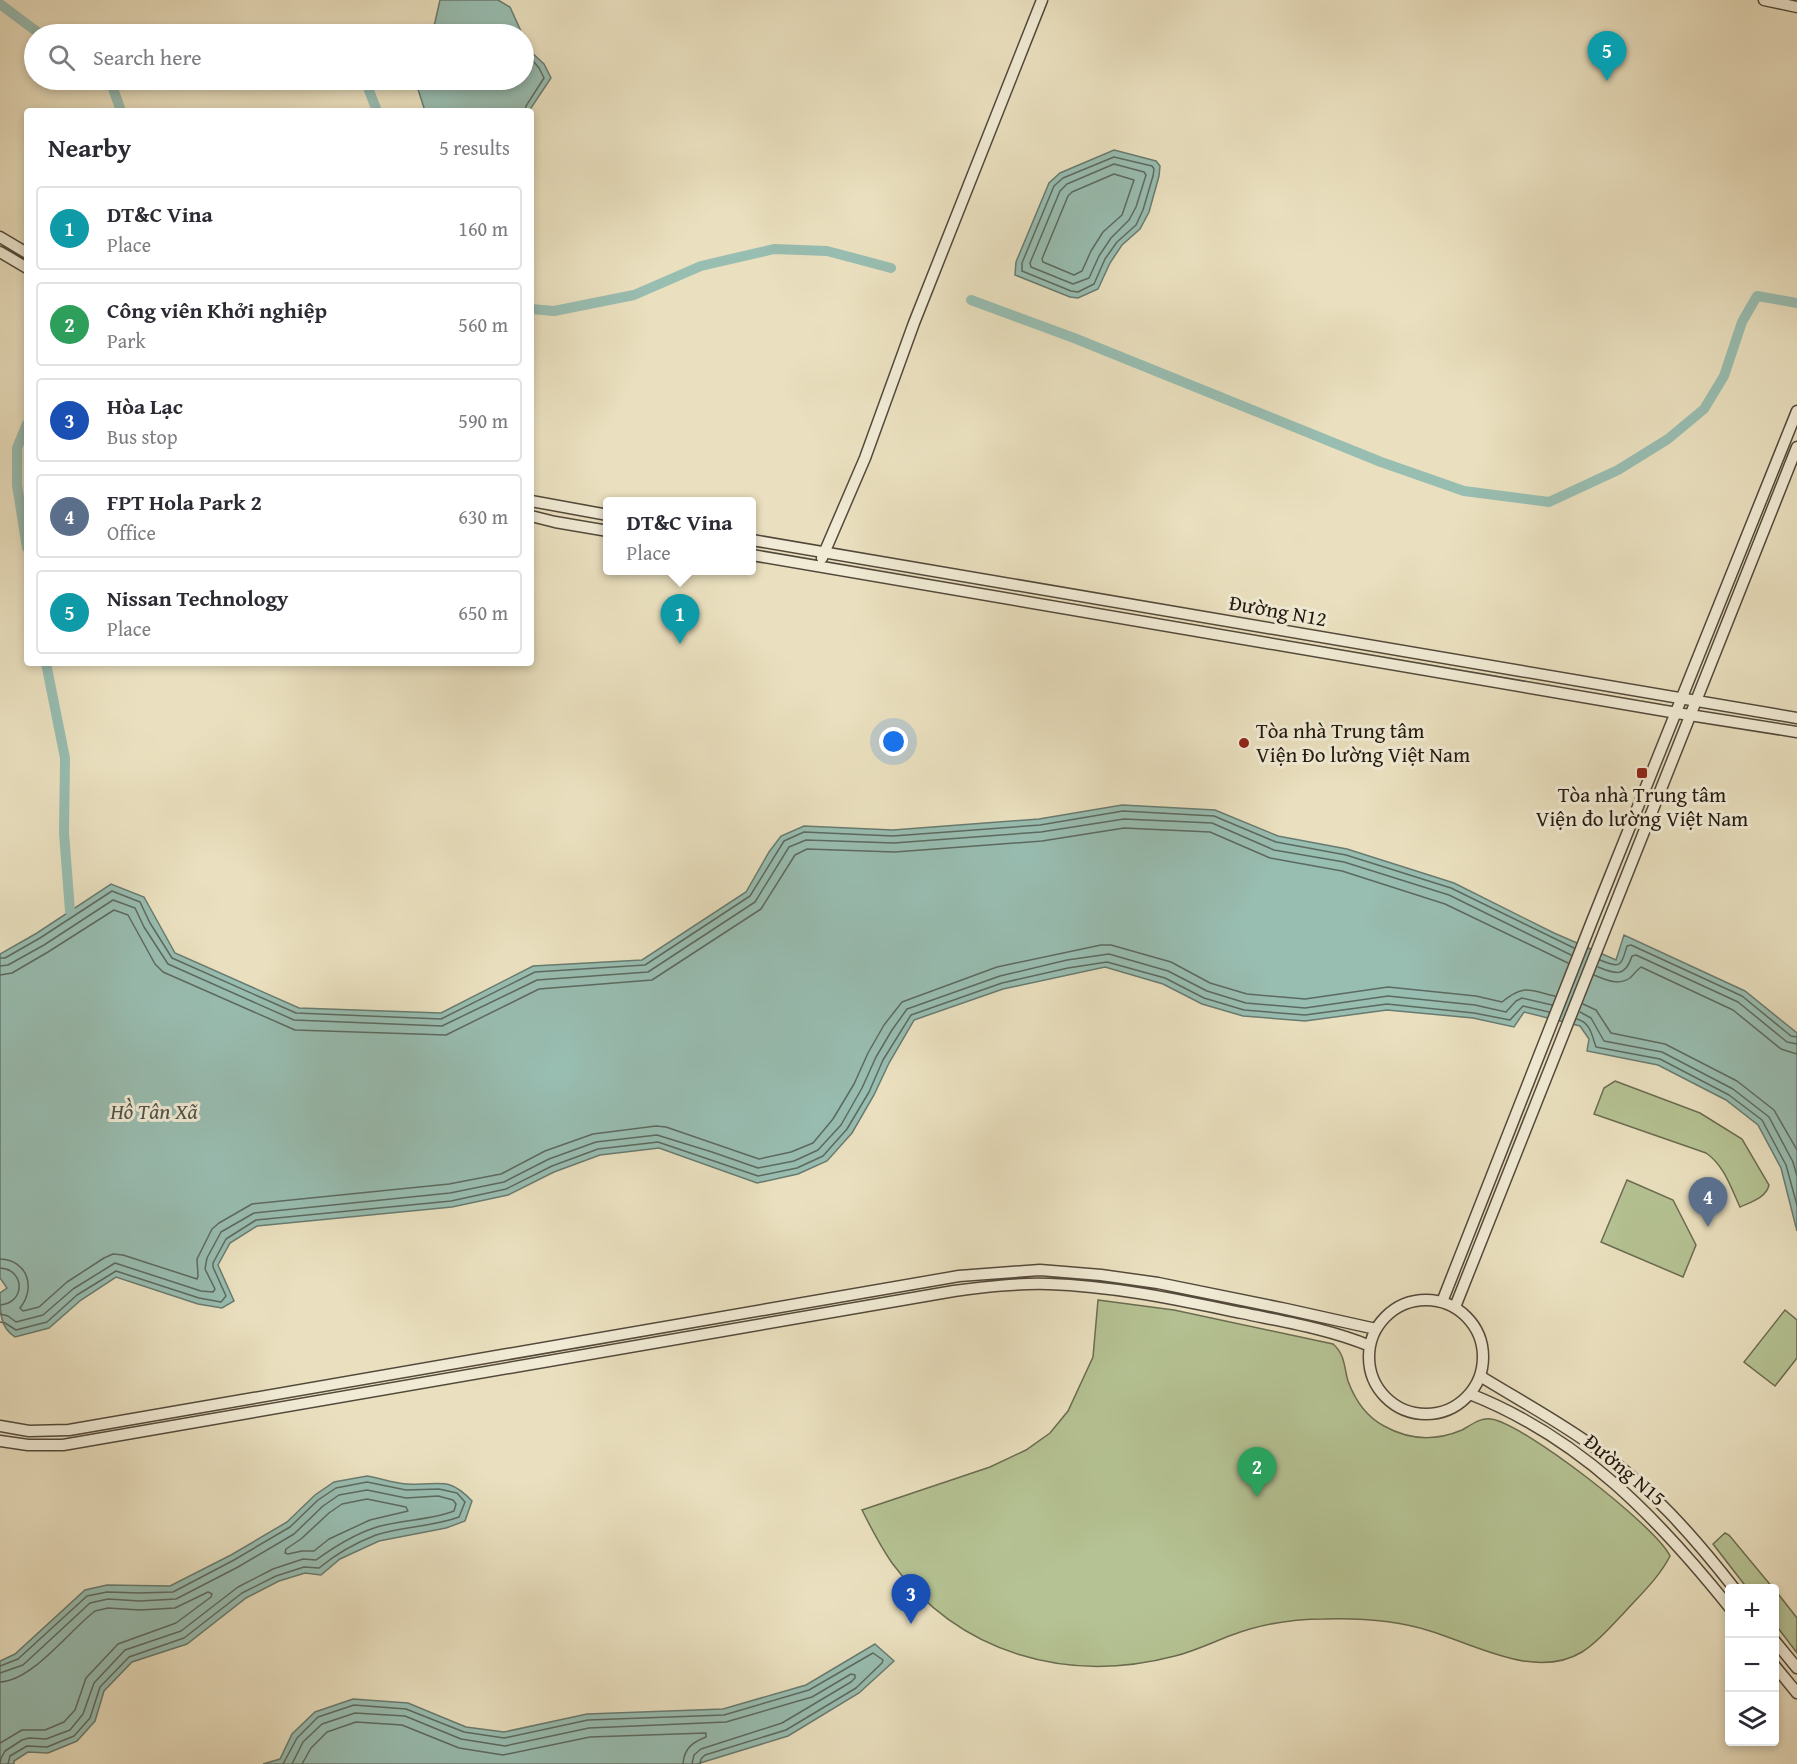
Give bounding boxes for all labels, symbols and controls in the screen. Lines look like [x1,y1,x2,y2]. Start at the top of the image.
search box [24,24,534,90]
pin: 5 [1588,32,1626,81]
icon: search [45,41,78,74]
text: Search here [93,41,202,73]
text: Nearby [48,128,131,167]
text: 5 results [439,133,510,162]
text: DT&C Vina [107,198,213,230]
text: 1 [64,214,75,243]
text: 160 m [458,214,508,243]
text: Place [107,230,151,259]
text: Công viên Khởi nghiệp [107,294,327,326]
text: 2 [64,310,75,339]
text: 560 m [458,310,508,339]
text: Park [107,326,146,355]
text: Hòa Lạc [107,390,183,422]
text: 3 [64,406,75,435]
text: 590 m [458,406,508,435]
text: Bus stop [107,422,178,451]
text: FPT Hola Park 2 [107,486,262,518]
popup [603,497,756,575]
text: 4 [64,502,75,531]
text: 630 m [458,502,508,531]
text: DT&C Vina [627,506,732,538]
text: Office [107,518,156,547]
text: Place [627,538,671,567]
text: Nissan Technology [107,582,288,614]
street label: Đường N12 [1227,587,1329,634]
pin: 1 [660,594,700,644]
text: 5 [64,598,75,627]
text: 650 m [458,598,508,627]
text: Place [107,614,151,643]
place label: Tòa nhà Trung tâm Viện Đo lường Việt Nam [1256,715,1470,770]
your location [879,727,908,756]
marker: Tòa nhà Trung tâm Viện Đo lường Việt Nam [1237,736,1251,750]
marker: Tòa nhà Trung tâm Viện đo lường Việt Nam [1635,766,1649,780]
place label: Tòa nhà Trung tâm Viện đo lường Việt Nam [1536,779,1748,834]
water label: Hồ Tân Xã [109,1095,199,1127]
pin: 4 [1688,1178,1728,1227]
street label: Đường N15 [1578,1426,1673,1513]
pin: 2 [1238,1448,1276,1497]
pin: 3 [892,1574,930,1624]
map controls [1725,1584,1779,1746]
button: + [1725,1584,1779,1638]
button: − [1725,1638,1779,1692]
button: layers [1725,1692,1779,1746]

